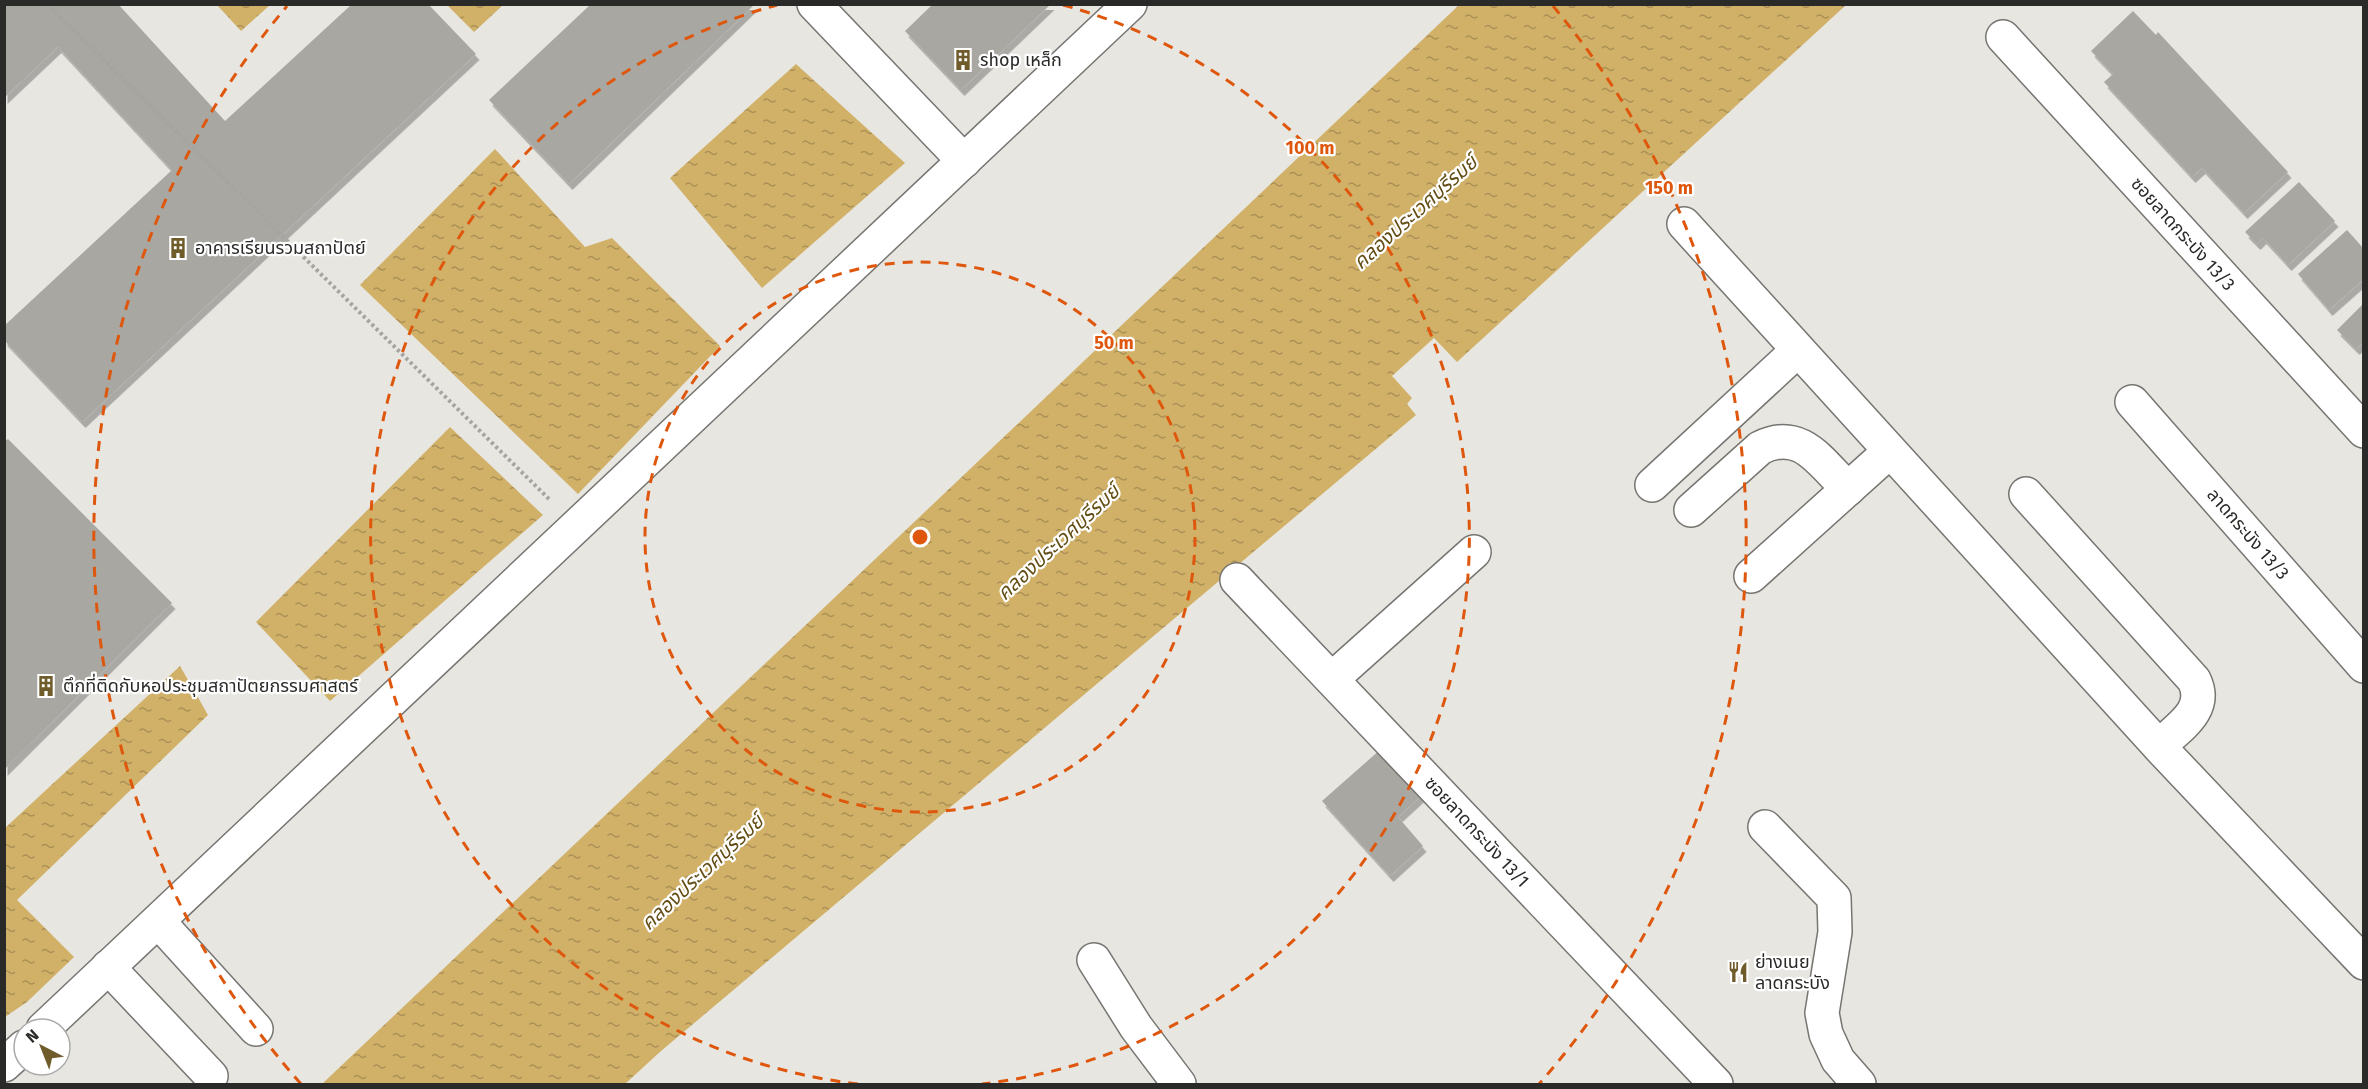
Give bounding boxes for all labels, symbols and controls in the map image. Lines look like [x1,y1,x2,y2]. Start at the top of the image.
building icon: shop เหล็ก [951,48,975,72]
place label: shop เหล็ก [980,49,1062,71]
text: 100 m [1286,137,1334,159]
water label: คลองประเวศบุรีรมย์ [1348,147,1486,275]
street label: ซอยลาดกระบัง 13/3 [2126,173,2240,295]
text: 150 m [1645,177,1693,199]
building icon: อาคารเรียนรวมสถาปัตย์ [166,236,190,260]
place label: อาคารเรียนรวมสถาปัตย์ [195,237,366,259]
text: 50 m [1094,332,1134,354]
water label: คลองประเวศบุรีรมย์ [992,476,1128,606]
street label: ลาดกระบัง 13/3 [2202,484,2294,584]
centre of rings [910,527,930,547]
place label: ตึกที่ติดกับหอประชุมสถาปัตยกรรมศาสตร์ [63,673,359,697]
building icon: ตึกที่ติดกับหอประชุมสถาปัตยกรรมศาสตร์ [34,674,58,698]
street label: ซอยลาดกระบัง 13/1 [1420,772,1534,892]
water label: คลองประเวศบุรีรมย์ [636,806,772,936]
place label: ย่างเนย ลาดกระบัง [1755,951,1830,994]
restaurant icon: ย่างเนย ลาดกระบัง [1726,960,1750,984]
north arrow [12,1017,72,1077]
text: N [22,1026,43,1047]

